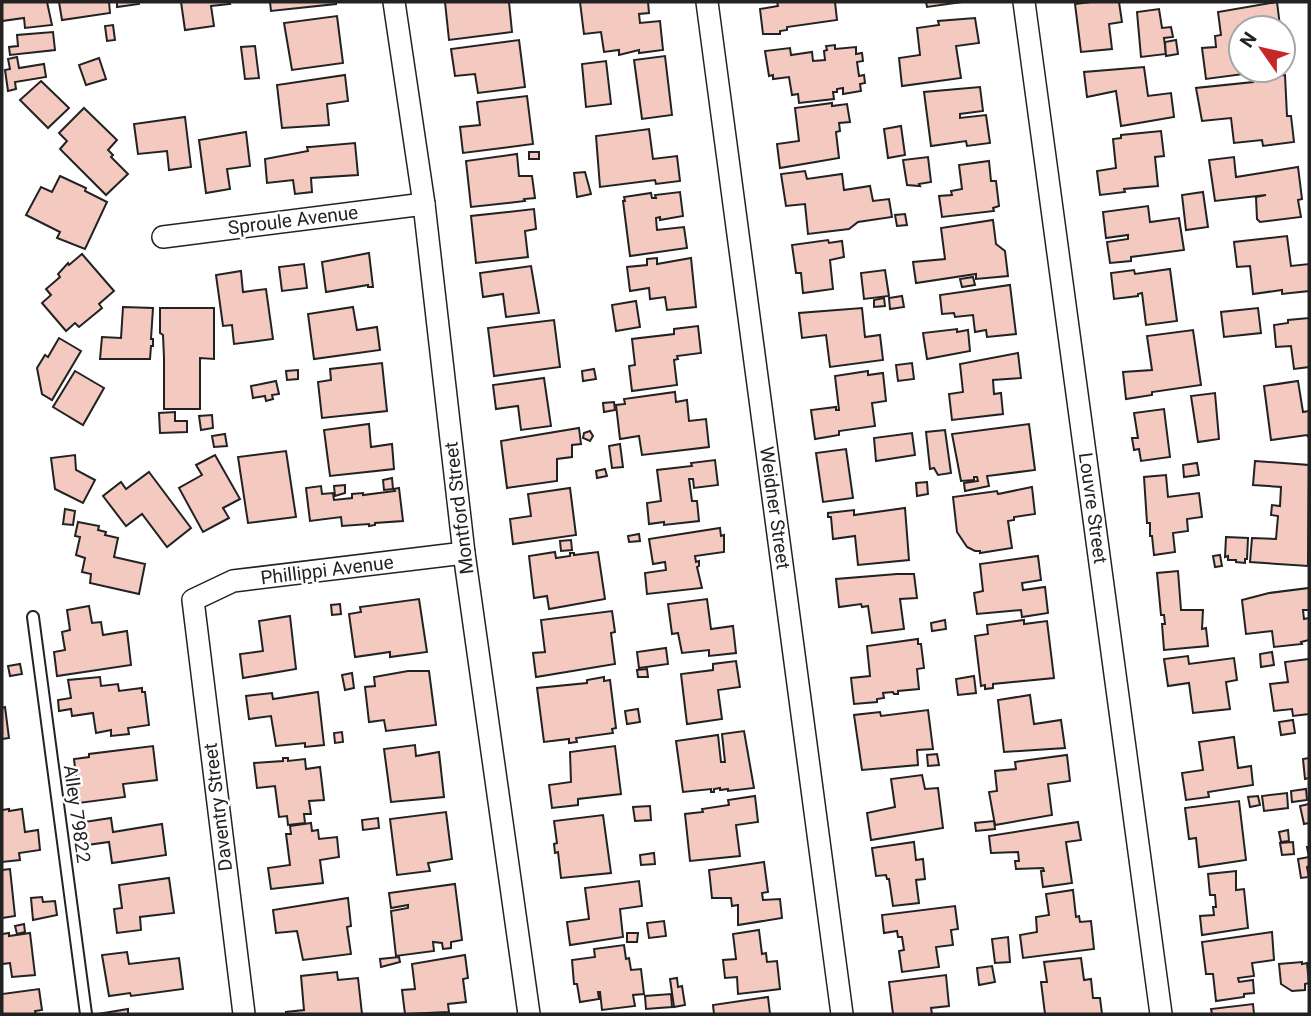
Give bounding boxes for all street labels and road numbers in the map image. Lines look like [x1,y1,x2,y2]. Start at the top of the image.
street label: Sproule Avenue [227,201,359,239]
street label: Montford Street [439,440,479,576]
street label: Weidner Street [755,445,795,571]
street label: Louvre Street [1074,451,1112,565]
street label: Phillippi Avenue [259,550,395,590]
street label: Daventry Street [199,742,237,872]
street label: Alley 79822 [59,764,95,864]

